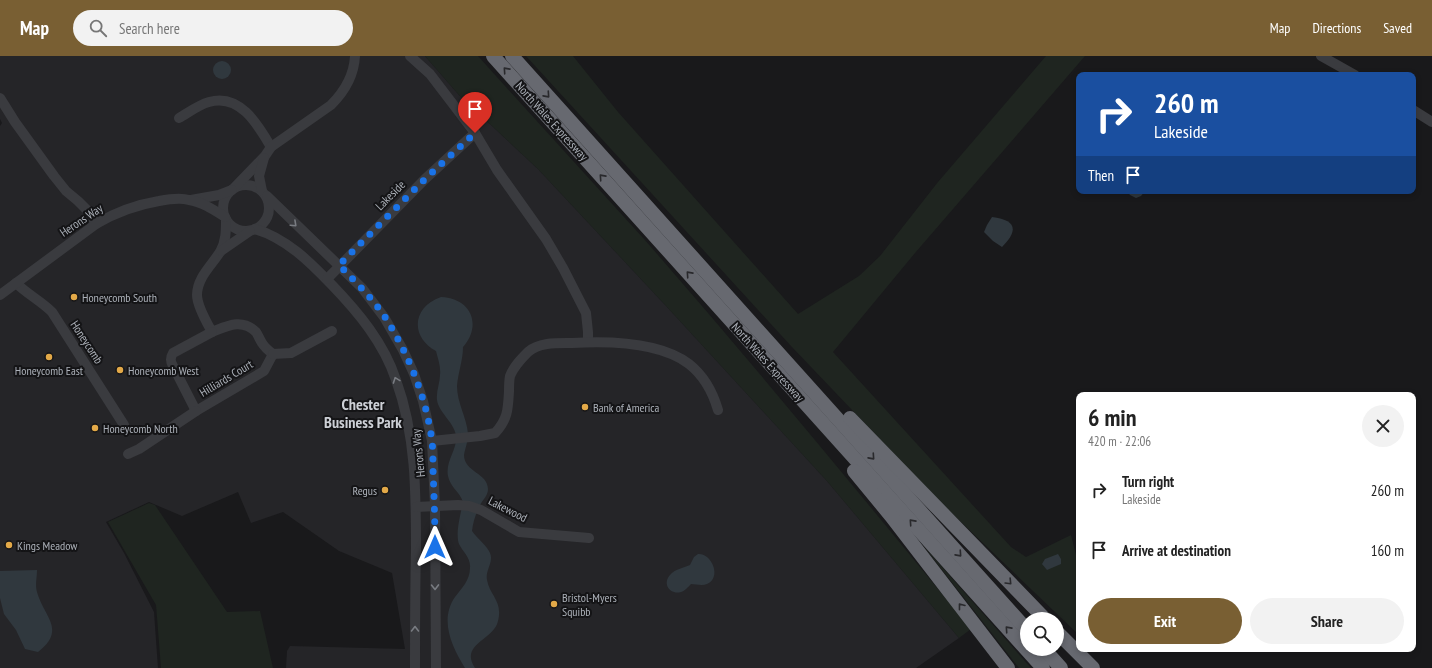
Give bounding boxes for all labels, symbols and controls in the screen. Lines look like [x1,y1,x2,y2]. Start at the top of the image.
search box [73,10,353,46]
text: Map [20,16,49,40]
icon: search [87,17,109,39]
text: Search here [119,19,180,38]
text: Map [1270,19,1290,37]
text: Directions [1312,19,1361,37]
text: Saved [1383,19,1412,37]
one-way arrow [503,67,510,75]
street label: North Wales Expressway [513,78,592,164]
text: 260 m [1154,84,1218,121]
icon: right [1088,88,1140,140]
one-way arrow [543,90,550,98]
pin [458,92,492,133]
icon: arrive [464,98,486,120]
text: Lakeside [1154,120,1208,143]
icon: arrive [1122,164,1144,186]
text: Then [1088,166,1114,185]
one-way arrow [599,174,606,182]
street label: Lakeside [372,177,408,213]
street label: Herons Way [57,200,106,240]
one-way arrow [289,219,297,227]
one-way arrow [686,271,693,279]
place label: Honeycomb South [82,290,157,305]
marker: Honeycomb South [69,292,79,302]
street label: Honeycomb [68,318,106,366]
street label: North Wales Expressway [729,319,808,405]
marker: Honeycomb East [44,352,54,362]
street label: Hilliards Court [197,356,256,400]
place label: Honeycomb East [15,363,84,378]
place label: Honeycomb West [128,363,199,378]
marker: Honeycomb West [115,365,125,375]
one-way arrow [392,377,401,384]
district label: Chester Business Park [324,394,402,432]
place label: Bank of America [593,400,660,415]
marker: Bank of America [580,402,590,412]
text: 6 min [1088,402,1136,433]
button: close [1362,405,1404,447]
place label: Honeycomb North [103,421,178,436]
marker: Honeycomb North [90,423,100,433]
street label: Herons Way [408,428,428,478]
text: 420 m · 22:06 [1088,433,1151,450]
one-way arrow [868,452,875,460]
text: Turn right [1122,472,1174,491]
icon: right [1088,479,1110,501]
text: 260 m [1371,481,1404,500]
place label: Regus [352,483,377,498]
marker: Regus [380,485,390,495]
text: Lakeside [1122,491,1161,508]
street label: Lakewood [486,493,530,525]
one-way arrow [909,519,916,526]
position arrow [414,526,456,568]
place label: Kings Meadow [17,538,78,553]
icon: arrive [1088,539,1110,561]
marker: Kings Meadow [4,540,14,550]
text: Arrive at destination [1122,541,1231,560]
text: 160 m [1371,541,1404,560]
one-way arrow [955,549,962,557]
one-way arrow [1004,577,1012,585]
one-way arrow [431,584,439,590]
place label: Bristol-Myers Squibb [562,590,617,619]
button: Exit [1088,598,1242,644]
button: Share [1250,598,1404,644]
marker: Bristol-Myers Squibb [549,599,559,609]
one-way arrow [959,604,966,611]
map controls [1020,612,1064,656]
button: search [1020,612,1064,656]
one-way arrow [411,626,419,632]
one-way arrow [1006,626,1013,633]

